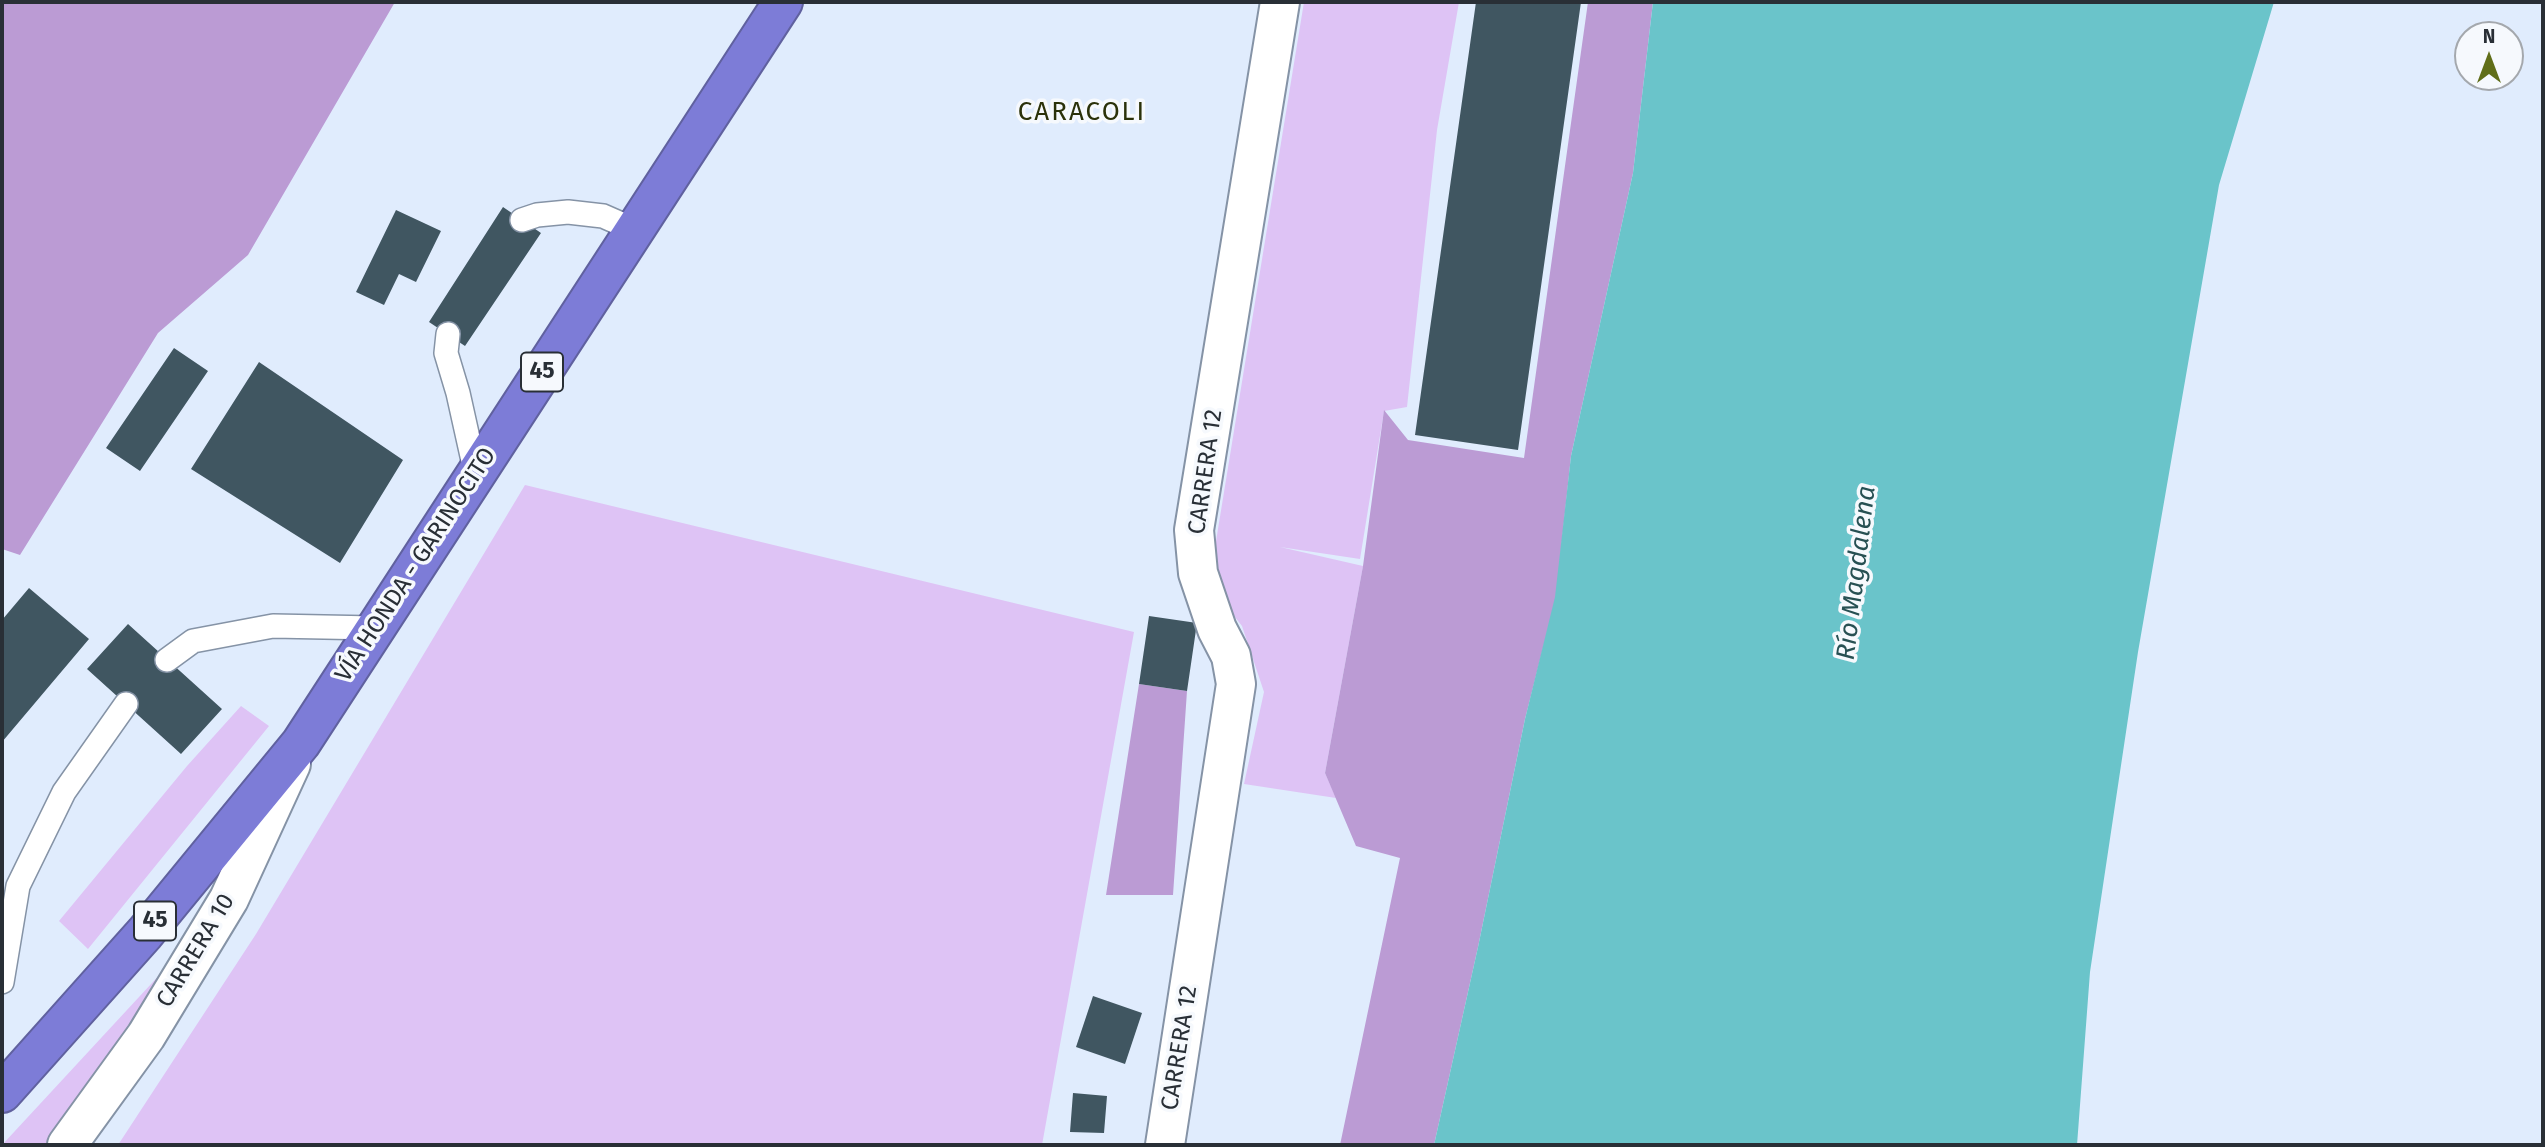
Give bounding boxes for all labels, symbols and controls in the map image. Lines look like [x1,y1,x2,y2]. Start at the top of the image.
north arrow [2454,21,2524,91]
text: N [2483,25,2495,48]
district label: CARACOLI [1019,97,1145,129]
road number: 45 [521,352,563,392]
street label: CARRERA 12 [1183,408,1229,536]
street label: VÍA HONDA - GARINOCITO [329,443,503,687]
water label: Río Magdalena [1831,484,1883,662]
street label: CARRERA 10 [151,889,241,1013]
road number: 45 [134,902,176,940]
street label: CARRERA 12 [1156,984,1204,1112]

